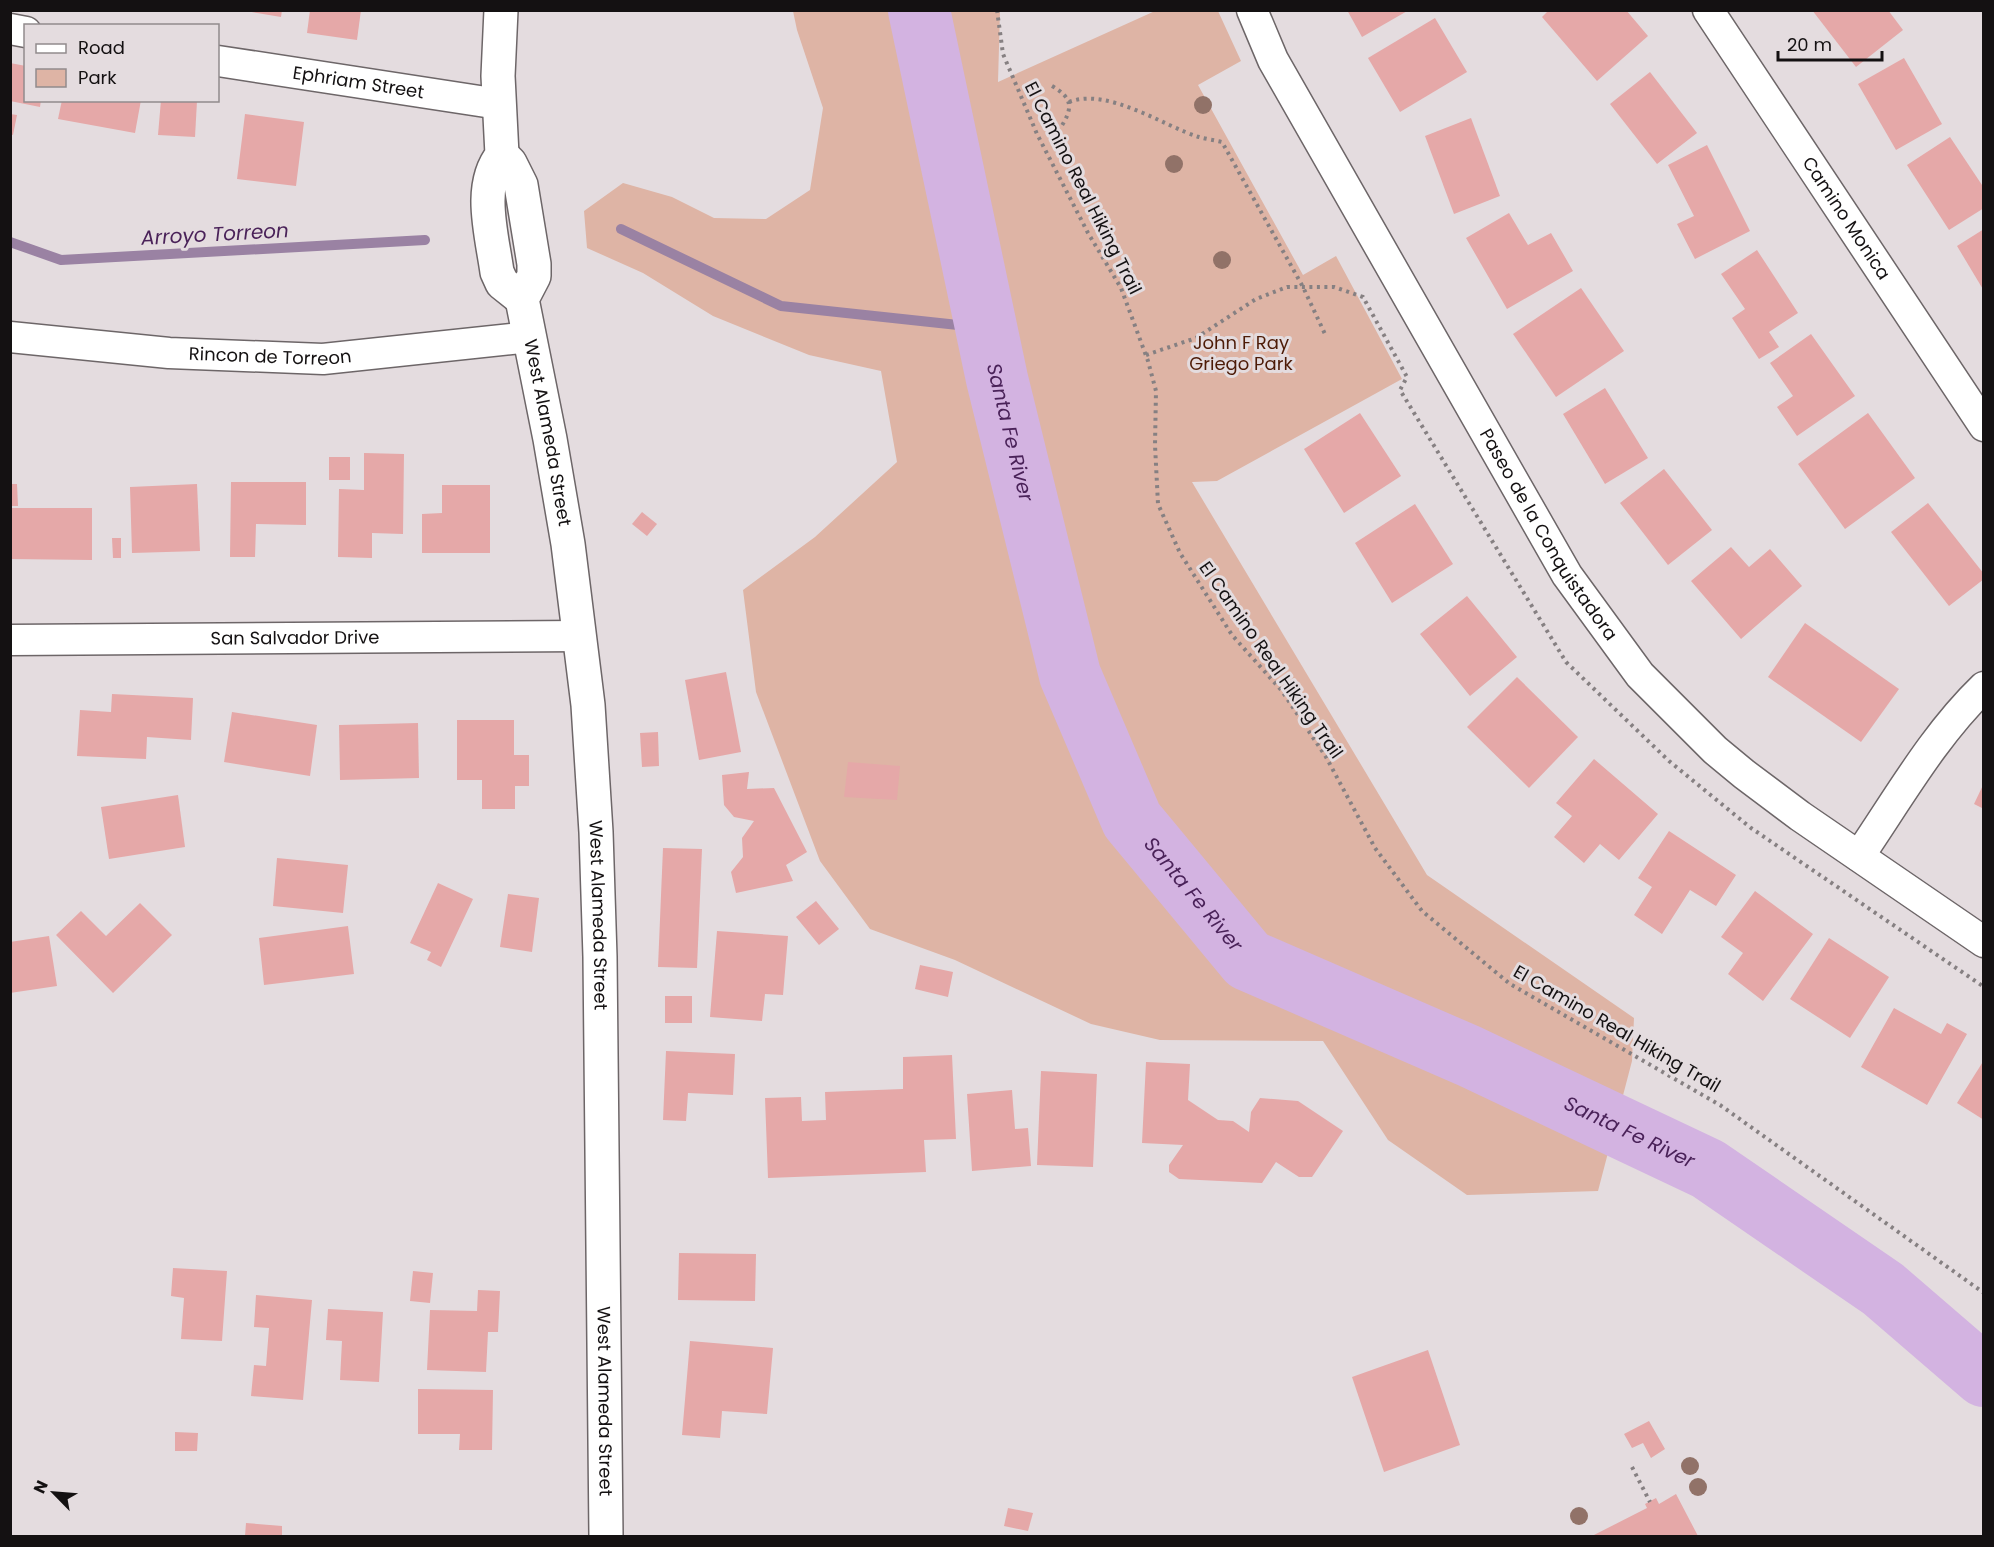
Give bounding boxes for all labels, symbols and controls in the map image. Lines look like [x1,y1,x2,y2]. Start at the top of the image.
legend [24,24,219,102]
scale bar [1778,24,1882,62]
text: 20 m [1787,32,1832,57]
text: Road [78,35,125,60]
street label: Ephriam Street [291,60,426,104]
text: Park [78,65,117,90]
street label: El Camino Real Hiking Trail [1019,77,1148,298]
street label: Camino Monica [1797,152,1897,285]
water label: Arroyo Torreon [139,216,290,252]
park label: John F Ray Griego Park [1189,330,1293,376]
street label: West Alameda Street [518,337,578,528]
street label: Rincon de Torreon [188,341,353,371]
water label: Santa Fe River [980,361,1041,505]
street label: Paseo de la Conquistadora [1474,424,1624,645]
street label: El Camino Real Hiking Trail [1194,556,1349,763]
street label: San Salvador Drive [210,624,380,651]
street label: West Alameda Street [583,820,614,1010]
water label: Santa Fe River [1138,831,1250,958]
street label: El Camino Real Hiking Trail [1509,959,1725,1098]
water label: Santa Fe River [1560,1089,1700,1175]
street label: West Alameda Street [592,1306,619,1496]
north arrow [24,1463,84,1523]
text: N [28,1477,54,1497]

